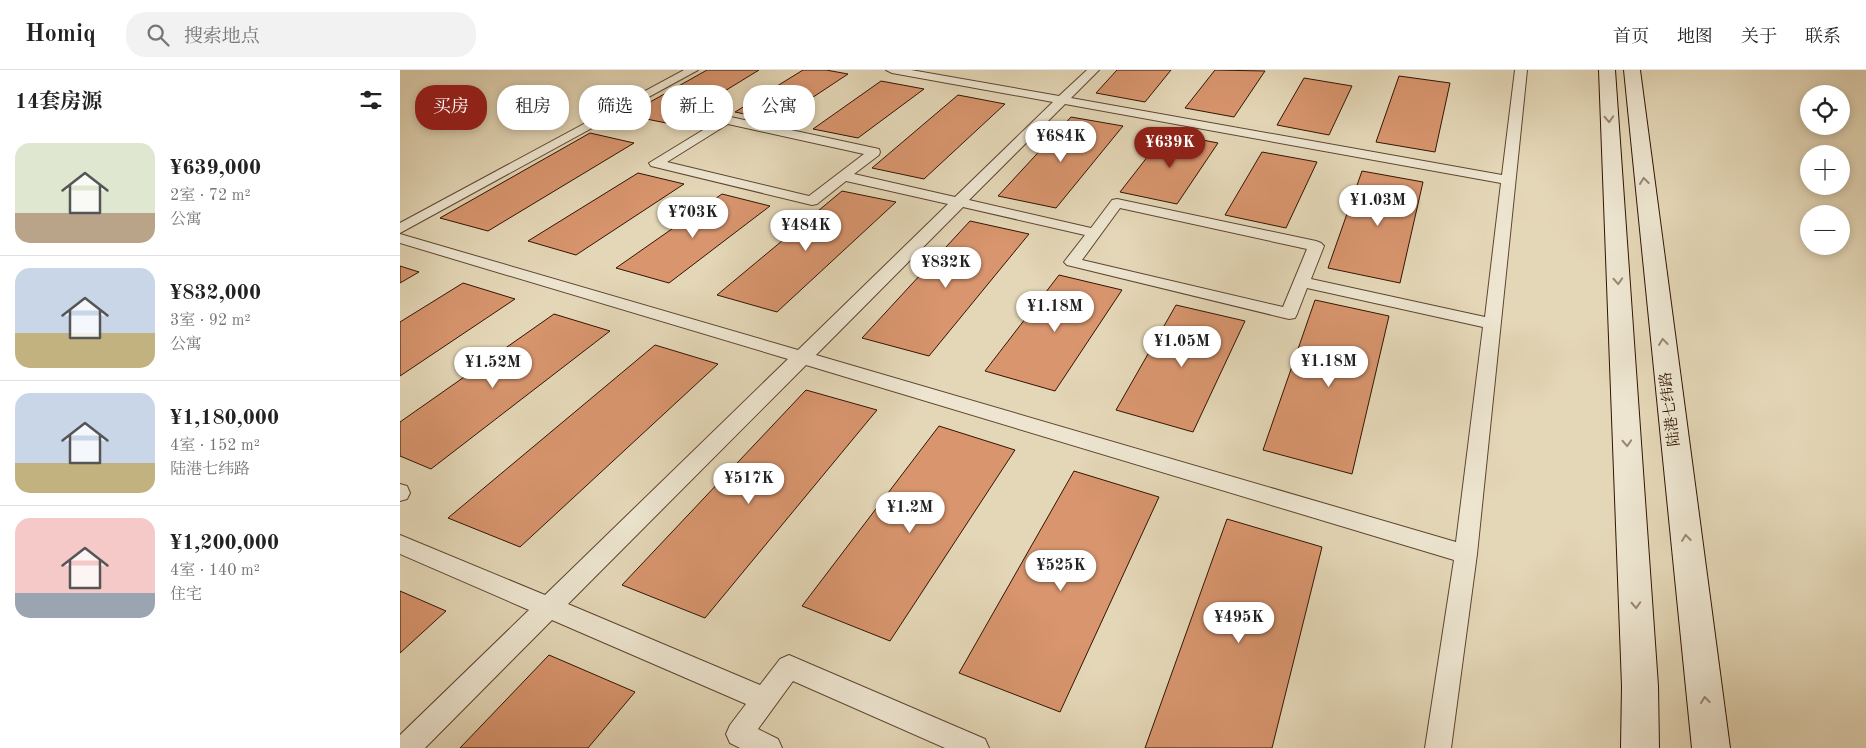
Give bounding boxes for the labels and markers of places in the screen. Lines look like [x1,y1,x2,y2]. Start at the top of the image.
pin: ¥684K [1026,121,1096,163]
pin: ¥639K [1135,126,1205,169]
pin: ¥1.03M [1337,184,1419,227]
pin: ¥703K [658,196,728,239]
pin: ¥484K [771,210,841,252]
pin: ¥832K [911,246,981,289]
pin: ¥1.18M [1014,290,1096,333]
pin: ¥1.05M [1141,326,1223,368]
pin: ¥1.52M [452,346,534,389]
pin: ¥1.18M [1288,346,1370,388]
pin: ¥517K [714,462,784,505]
pin: ¥1.2M [875,492,945,534]
pin: ¥525K [1026,550,1096,592]
pin: ¥495K [1204,602,1274,644]

